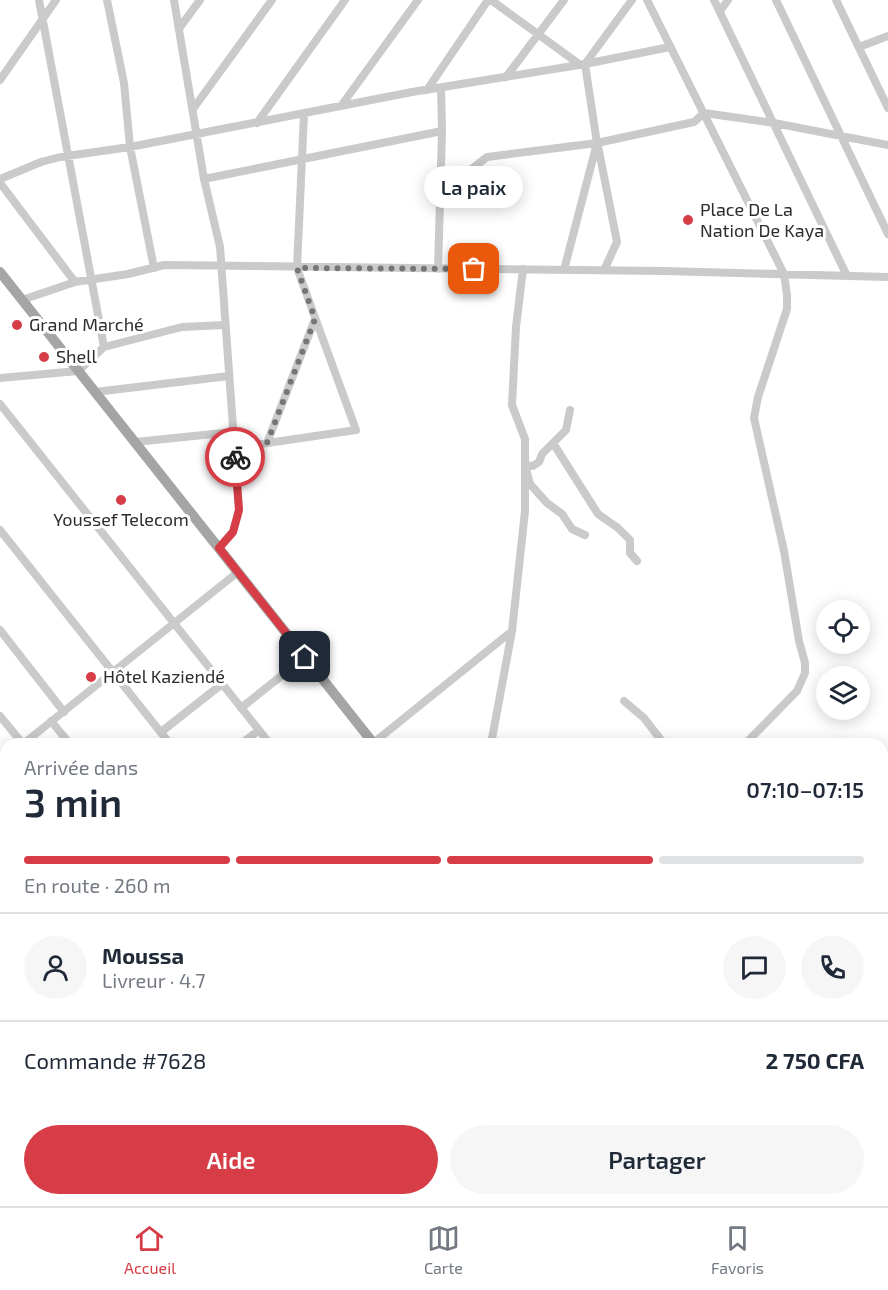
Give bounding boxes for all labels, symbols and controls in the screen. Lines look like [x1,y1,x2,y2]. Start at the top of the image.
callout: La paix [424,167,524,209]
text: La paix [441,175,506,199]
place label: Place De La Nation De Kaya [700,198,824,241]
marker: Place De La Nation De Kaya [681,213,695,227]
pin [448,243,499,294]
icon: bag [457,252,490,285]
place label: Grand Marché [29,313,144,335]
marker: Grand Marché [10,318,24,332]
place label: Shell [56,345,98,367]
marker: Shell [37,350,51,364]
courier [205,427,265,487]
icon: bike [219,441,252,474]
marker: Youssef Telecom [114,493,128,507]
place label: Youssef Telecom [53,508,189,530]
map controls [816,600,870,720]
button: locate [816,600,870,654]
pin [279,631,330,682]
icon: home [288,640,321,673]
place label: Hôtel Kaziendé [103,665,225,687]
button: layers [816,666,870,720]
marker: Hôtel Kaziendé [84,670,98,684]
text: Arrivée dans [24,755,138,779]
text: 07:10–07:15 [746,776,864,802]
text: 3 min [24,778,122,825]
text: En route · 260 m [24,873,171,897]
button: person [24,936,87,999]
button: chat [723,936,786,999]
button: phone [801,936,864,999]
text: Moussa [102,942,184,968]
text: Livreur · 4.7 [102,968,205,992]
text: Commande #7628 [24,1047,206,1073]
text: 2 750 CFA [766,1047,864,1073]
button: Aide [24,1125,438,1194]
button: Partager [450,1125,864,1194]
tab: Accueil [124,1222,176,1277]
tab: Carte [424,1222,463,1277]
tab: Favoris [711,1222,764,1277]

